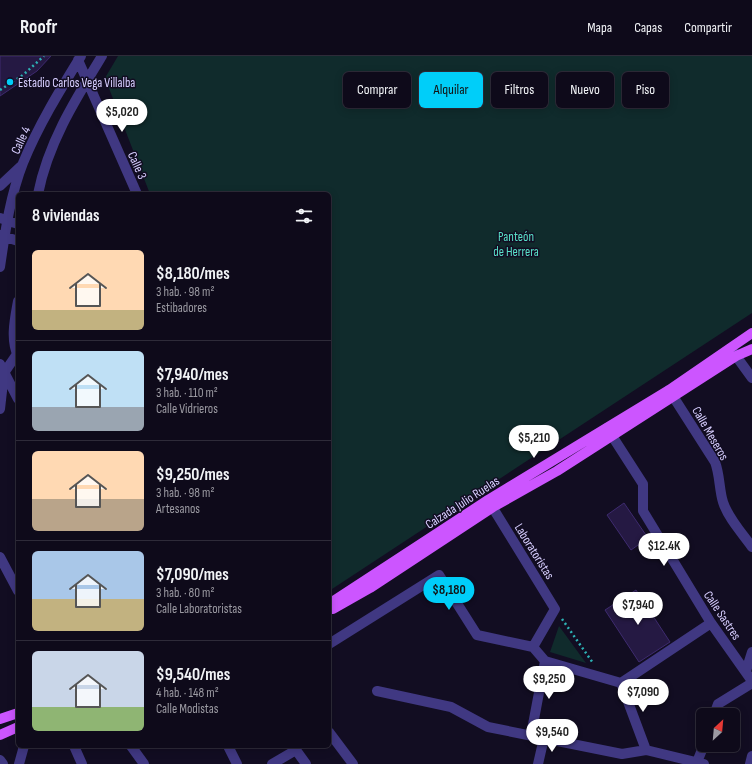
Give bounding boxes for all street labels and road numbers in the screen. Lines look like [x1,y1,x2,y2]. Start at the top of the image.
street label: Calle 4 [8,124,34,157]
street label: Calle 3 [124,149,150,182]
street label: Calle Meseros [688,404,732,464]
street label: Calzada Julio Ruelas [422,473,503,533]
street label: Laboratoristas [511,521,558,583]
street label: Calle Sastres [700,588,745,643]

